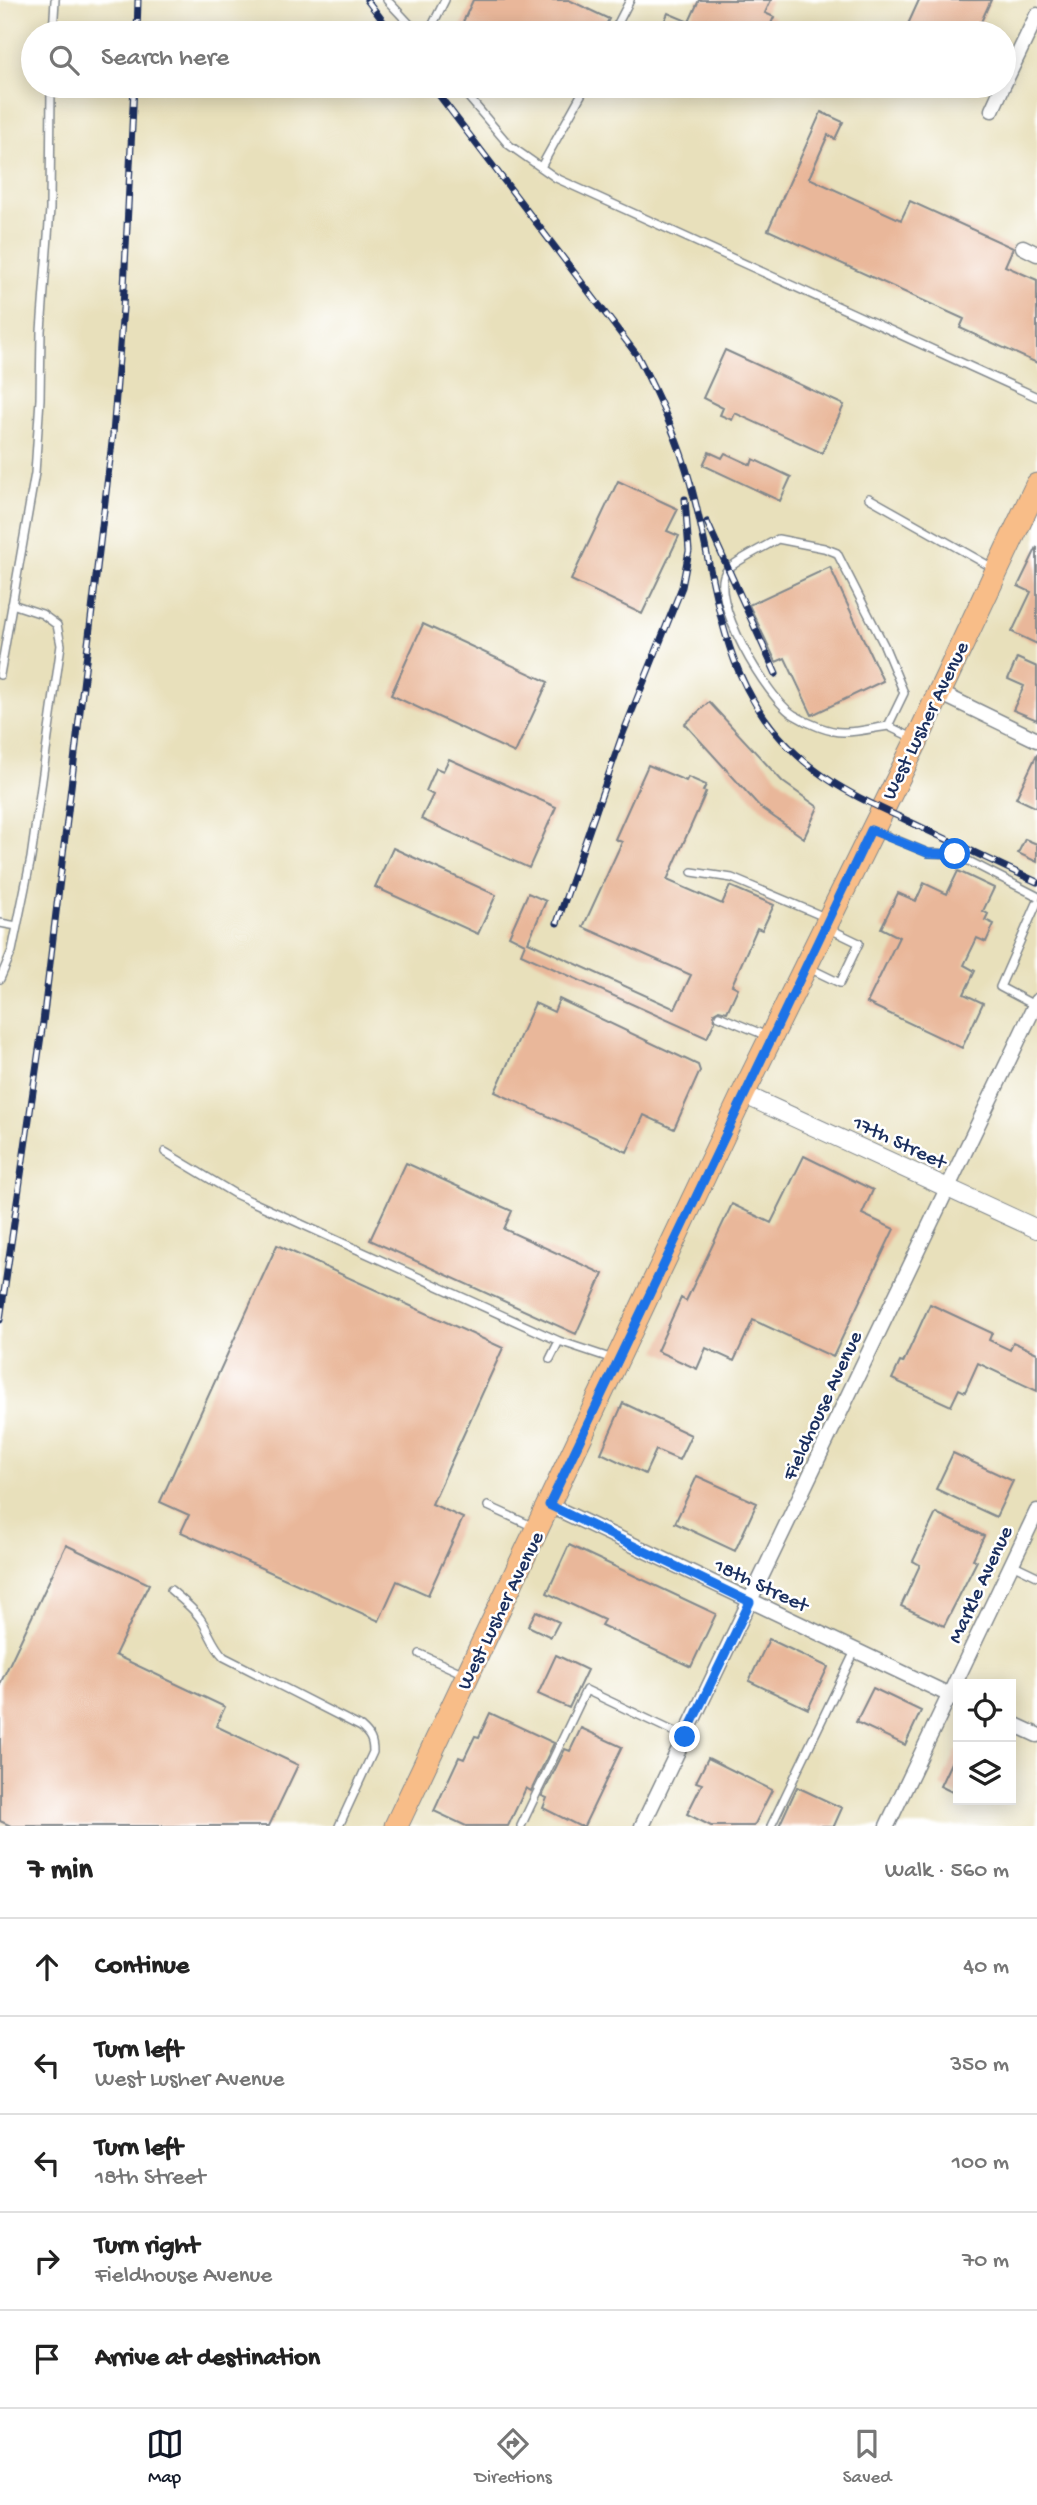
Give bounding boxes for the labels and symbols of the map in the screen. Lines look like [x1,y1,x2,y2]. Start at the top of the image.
street label: West Lusher Avenue [878,637,977,805]
route start [939,838,970,869]
street label: 17th Street [847,1111,951,1178]
street label: Fieldhouse Avenue [778,1327,870,1486]
street label: Markle Avenue [944,1522,1021,1648]
street label: West Lusher Avenue [453,1527,552,1695]
street label: 18th Street [709,1554,814,1621]
route end [669,1721,700,1752]

